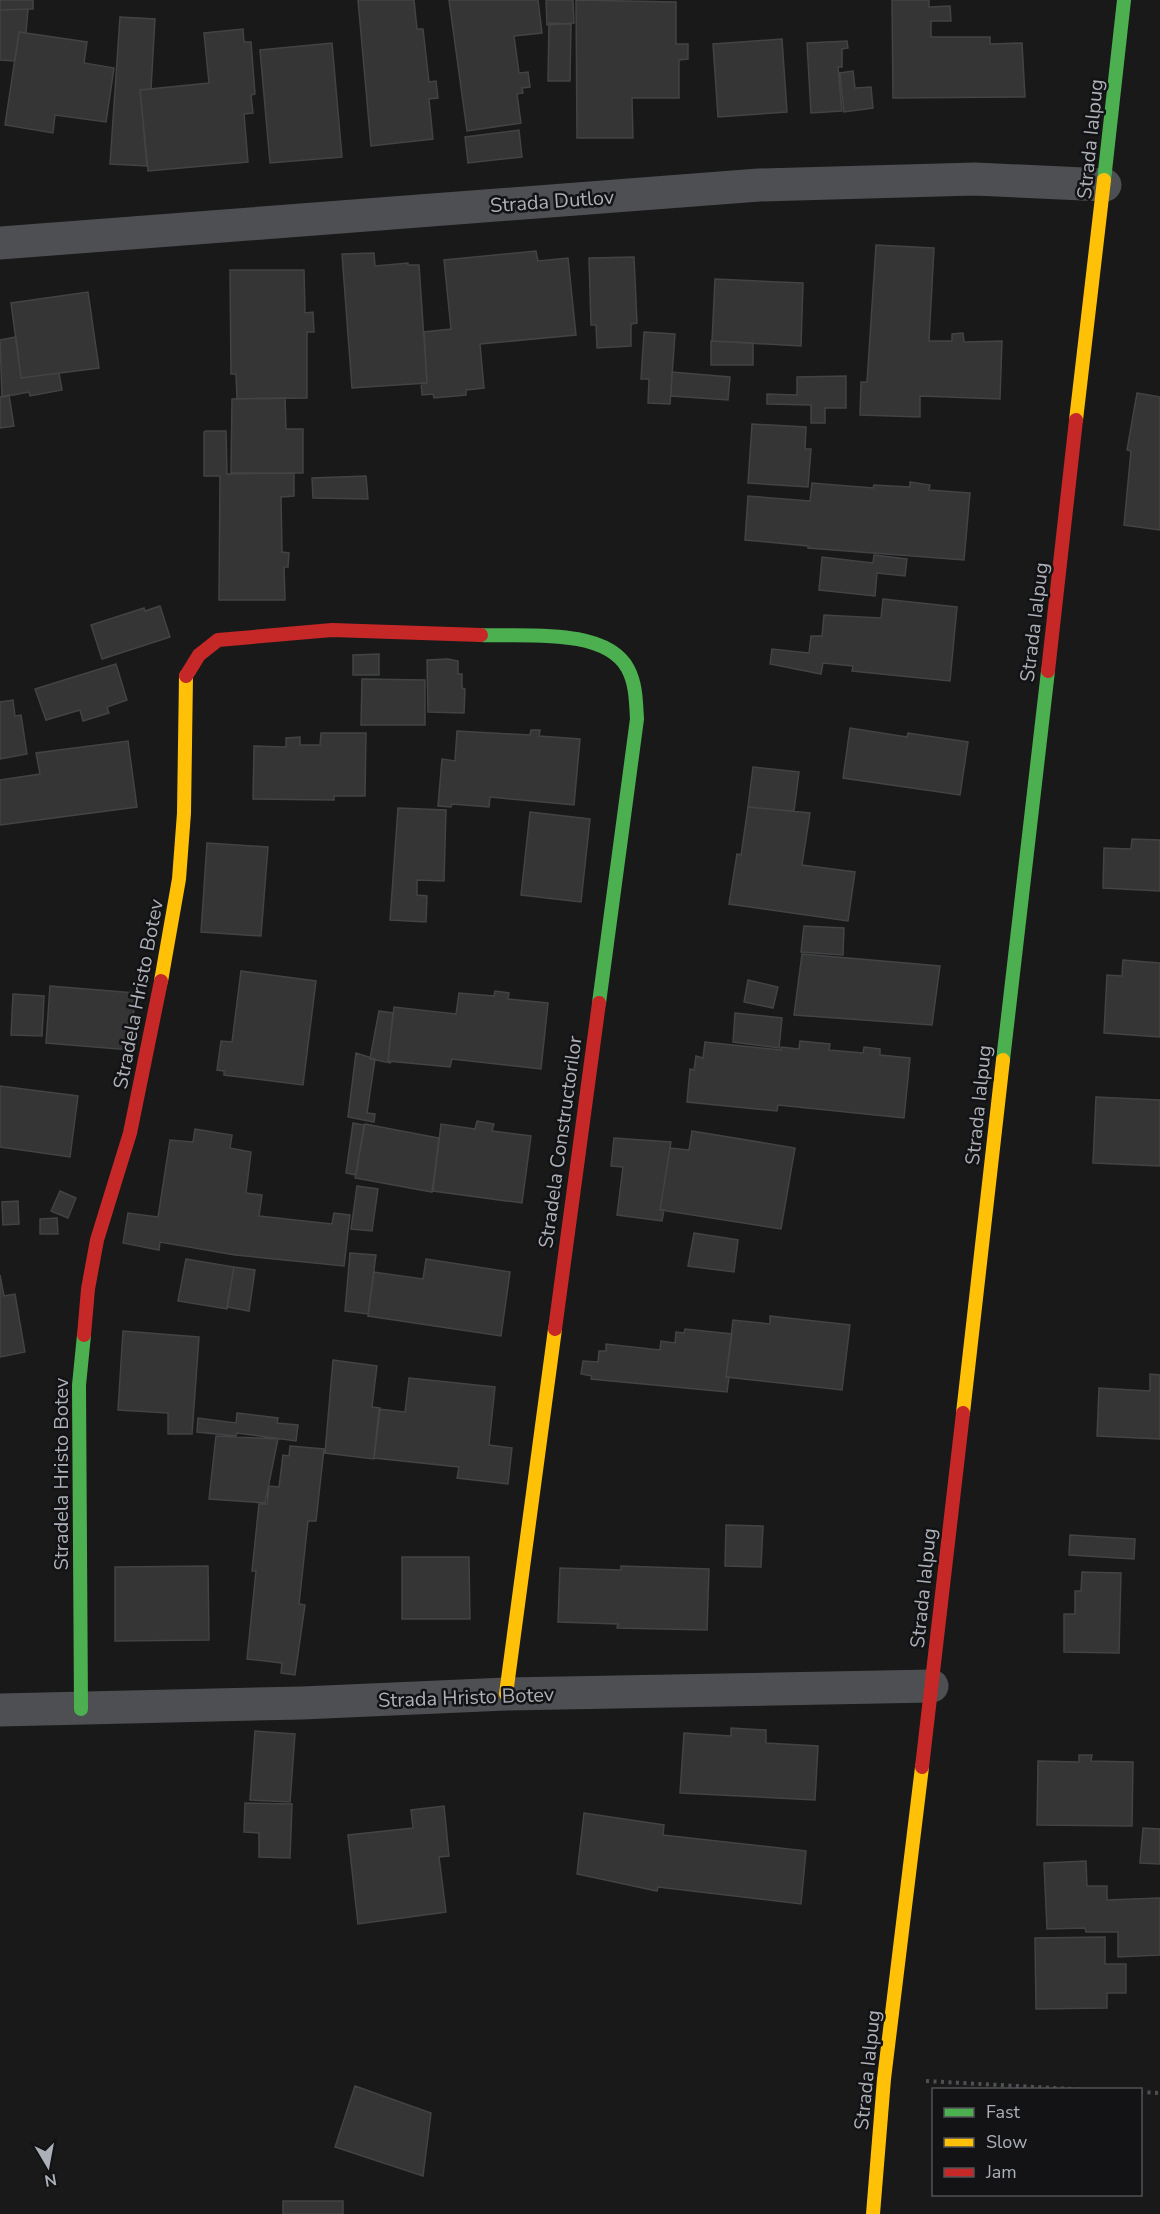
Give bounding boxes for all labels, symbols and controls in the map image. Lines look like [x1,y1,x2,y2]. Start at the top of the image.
street label: Strada Ialpug [1071,78,1110,200]
street label: Strada Dutlov [489,184,616,219]
street label: Strada Ialpug [1014,561,1055,684]
street label: Stradela Hristo Botev [107,896,170,1091]
street label: Stradela Constructorilor [532,1034,589,1250]
street label: Strada Ialpug [959,1044,998,1166]
street label: Stradela Hristo Botev [48,1377,75,1570]
street label: Strada Ialpug [904,1527,943,1649]
street label: Strada Hristo Botev [377,1681,555,1714]
street label: Strada Ialpug [848,2009,887,2131]
legend [932,2088,1142,2196]
text: Fast [986,2100,1021,2124]
text: Slow [986,2130,1027,2154]
north arrow [18,2136,78,2196]
text: Jam [985,2160,1017,2184]
text: N [43,2168,58,2192]

